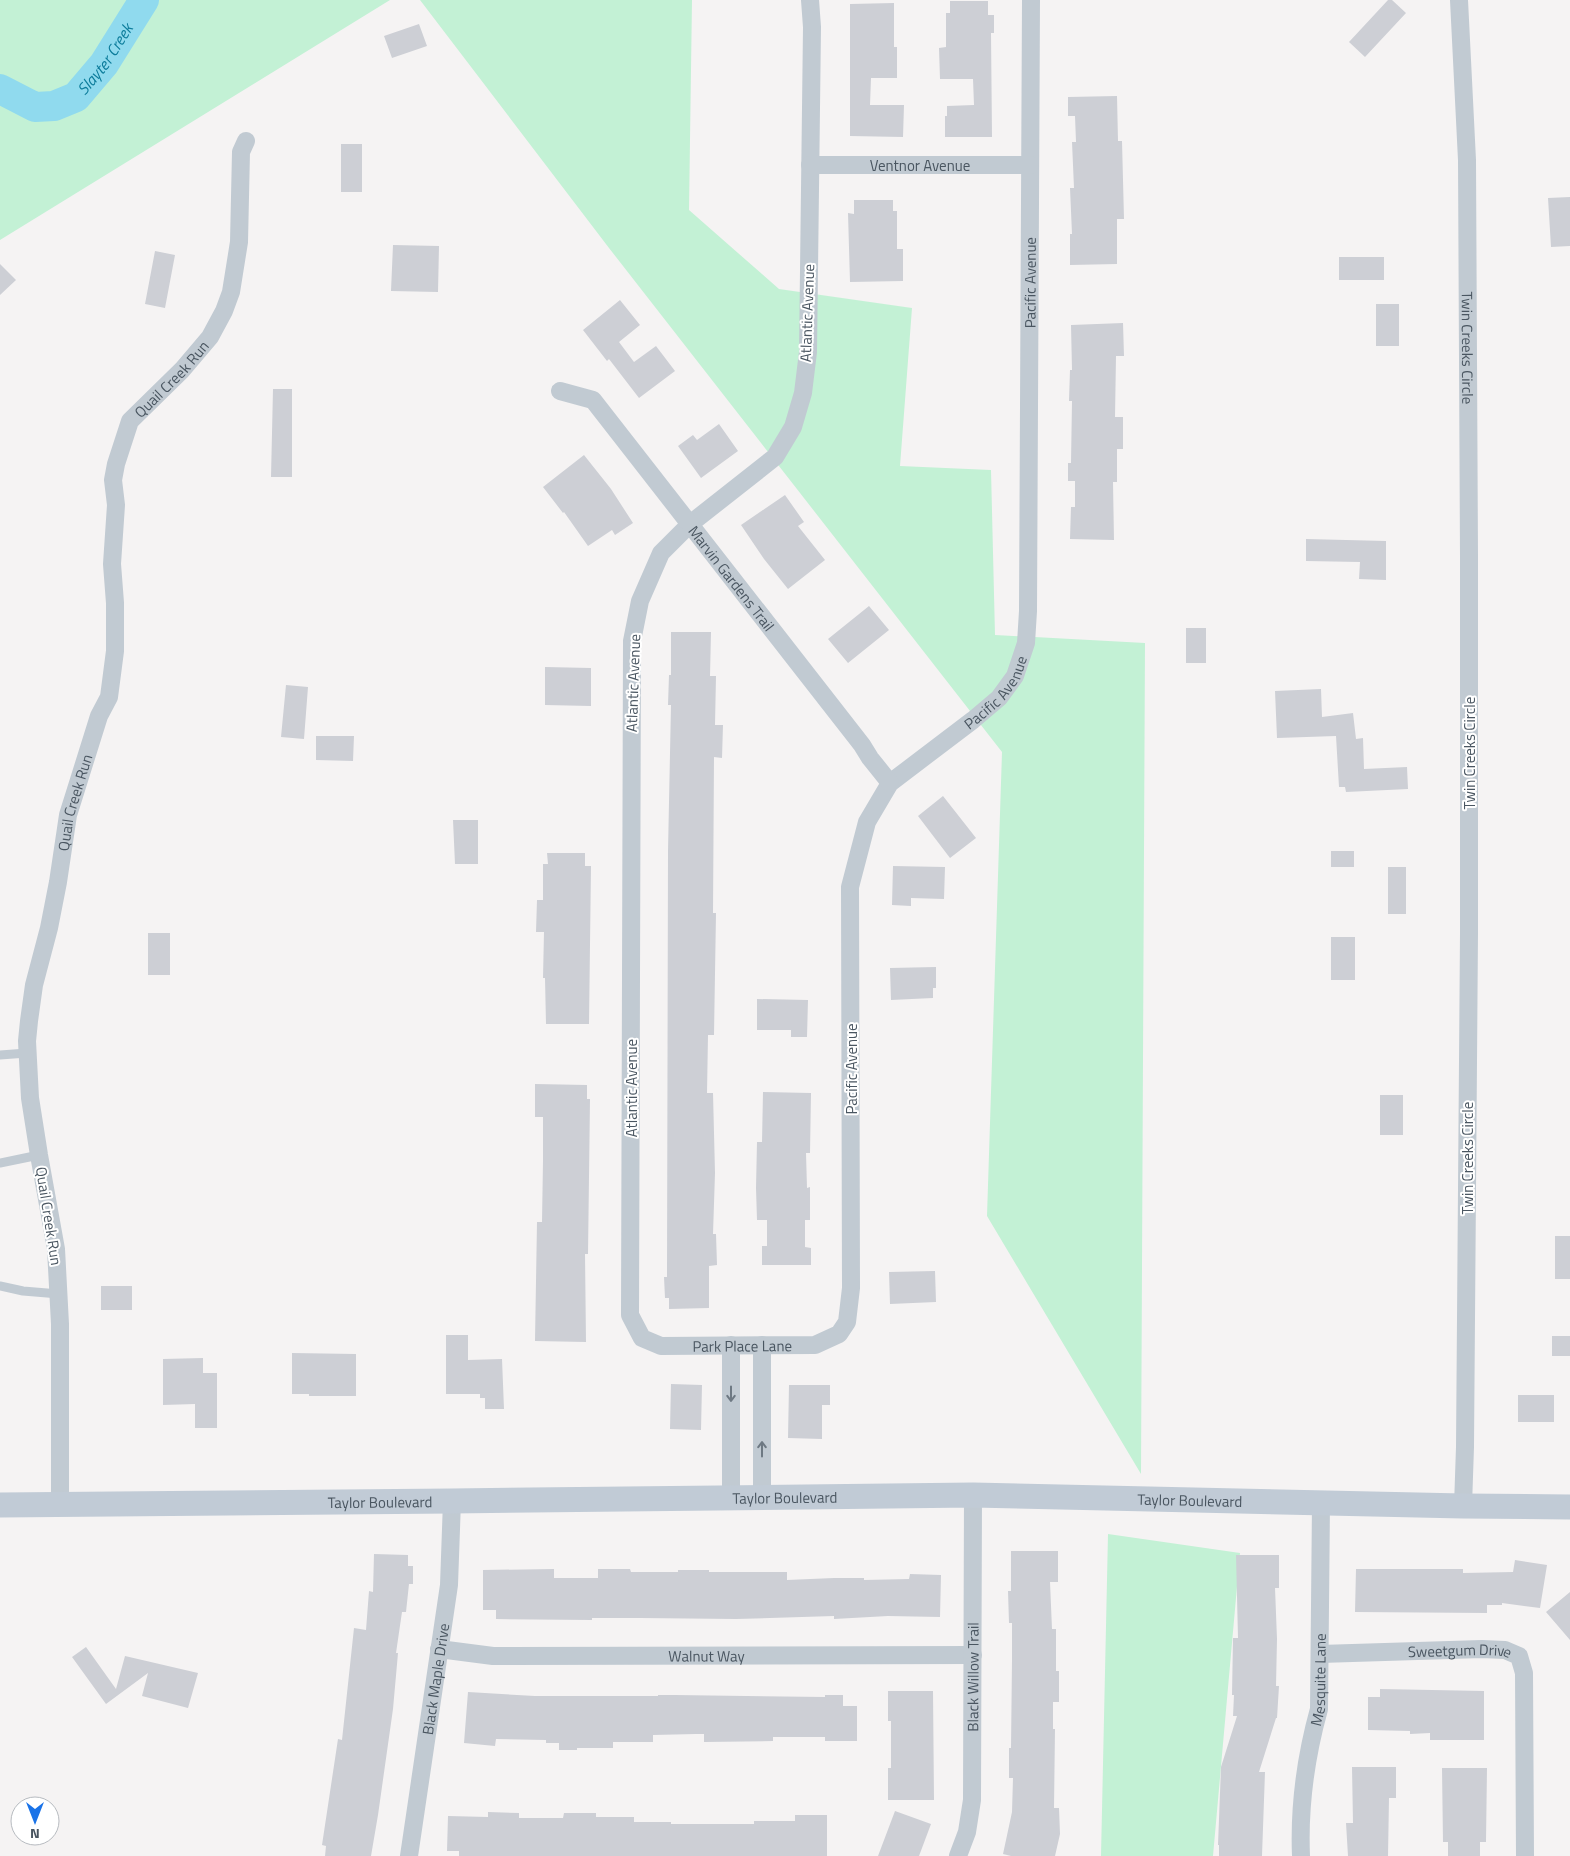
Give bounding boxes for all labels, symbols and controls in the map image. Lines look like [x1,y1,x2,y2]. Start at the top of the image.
water label: Slayter Creek [71,17,140,100]
street label: Ventnor Avenue [870,154,970,177]
street label: Pacific Avenue [1018,237,1041,328]
street label: Atlantic Avenue [794,263,820,363]
street label: Twin Creeks Circle [1456,291,1480,404]
street label: Quail Creek Run [129,335,214,423]
street label: Marvin Gardens Trail [683,520,781,636]
street label: Atlantic Avenue [620,633,646,733]
street label: Pacific Avenue [959,653,1032,735]
street label: Twin Creeks Circle [1458,697,1481,809]
street label: Quail Creek Run [51,751,98,852]
street label: Pacific Avenue [840,1023,863,1115]
street label: Atlantic Avenue [620,1039,643,1137]
street label: Twin Creeks Circle [1456,1102,1479,1214]
street label: Quail Creek Run [30,1165,68,1267]
street label: Park Place Lane [692,1334,792,1357]
one-way arrow [726,1386,736,1402]
one-way arrow [757,1441,767,1457]
street label: Taylor Boulevard [732,1485,837,1509]
street label: Taylor Boulevard [1137,1487,1243,1513]
street label: Taylor Boulevard [327,1490,432,1514]
street label: Black Maple Drive [416,1622,455,1736]
street label: Black Willow Trail [961,1622,984,1732]
street label: Mesquite Lane [1304,1633,1331,1728]
street label: Sweetgum Drive [1408,1637,1516,1663]
street label: Walnut Way [668,1644,745,1667]
north arrow [10,1796,60,1846]
text: N [30,1824,40,1845]

